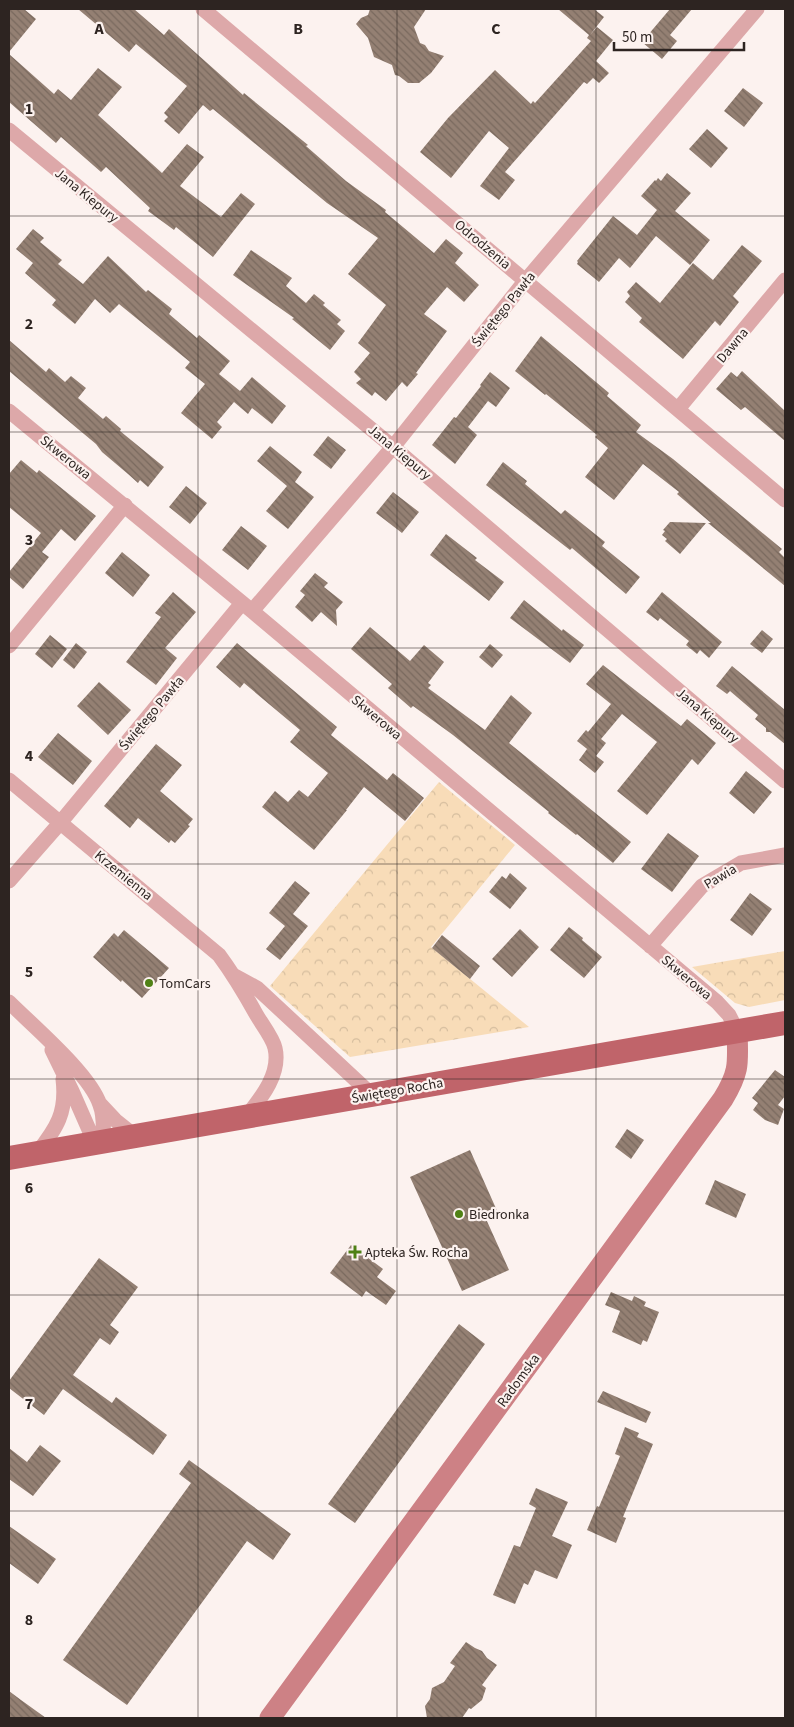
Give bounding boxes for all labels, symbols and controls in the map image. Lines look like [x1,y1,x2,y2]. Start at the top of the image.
text: A [93,18,104,40]
text: B [293,18,303,40]
text: C [491,18,501,40]
scale bar [614,20,744,52]
text: 50 m [622,27,652,48]
text: 1 [25,98,33,120]
street label: Jana Kiepury [50,164,123,228]
street label: Odrodzenia [450,215,515,274]
street label: Świętego Pawła [467,268,541,352]
text: 2 [25,313,33,335]
street label: Dawna [712,324,753,368]
street label: Jana Kiepury [363,420,436,485]
street label: Skwerowa [36,431,95,485]
text: 3 [25,529,33,551]
street label: Świętego Pawła [115,672,189,755]
street label: Jana Kiepury [671,683,744,748]
street label: Skwerowa [347,691,406,745]
text: 4 [25,745,34,767]
street label: Krzemienna [90,846,157,906]
street label: Pawia [700,859,741,894]
street label: Skwerowa [657,951,716,1005]
text: 5 [25,961,33,983]
place label: TomCars [159,974,211,994]
marker: TomCars [143,977,155,989]
street label: Świętego Rocha [350,1073,445,1109]
text: 6 [25,1177,33,1199]
place label: Biedronka [469,1205,529,1225]
marker: Biedronka [453,1208,465,1220]
place label: Apteka Św. Rocha [365,1243,468,1263]
marker: Apteka Św. Rocha [349,1246,361,1258]
street label: Radomska [493,1350,545,1411]
text: 7 [25,1393,33,1415]
text: 8 [25,1609,33,1631]

